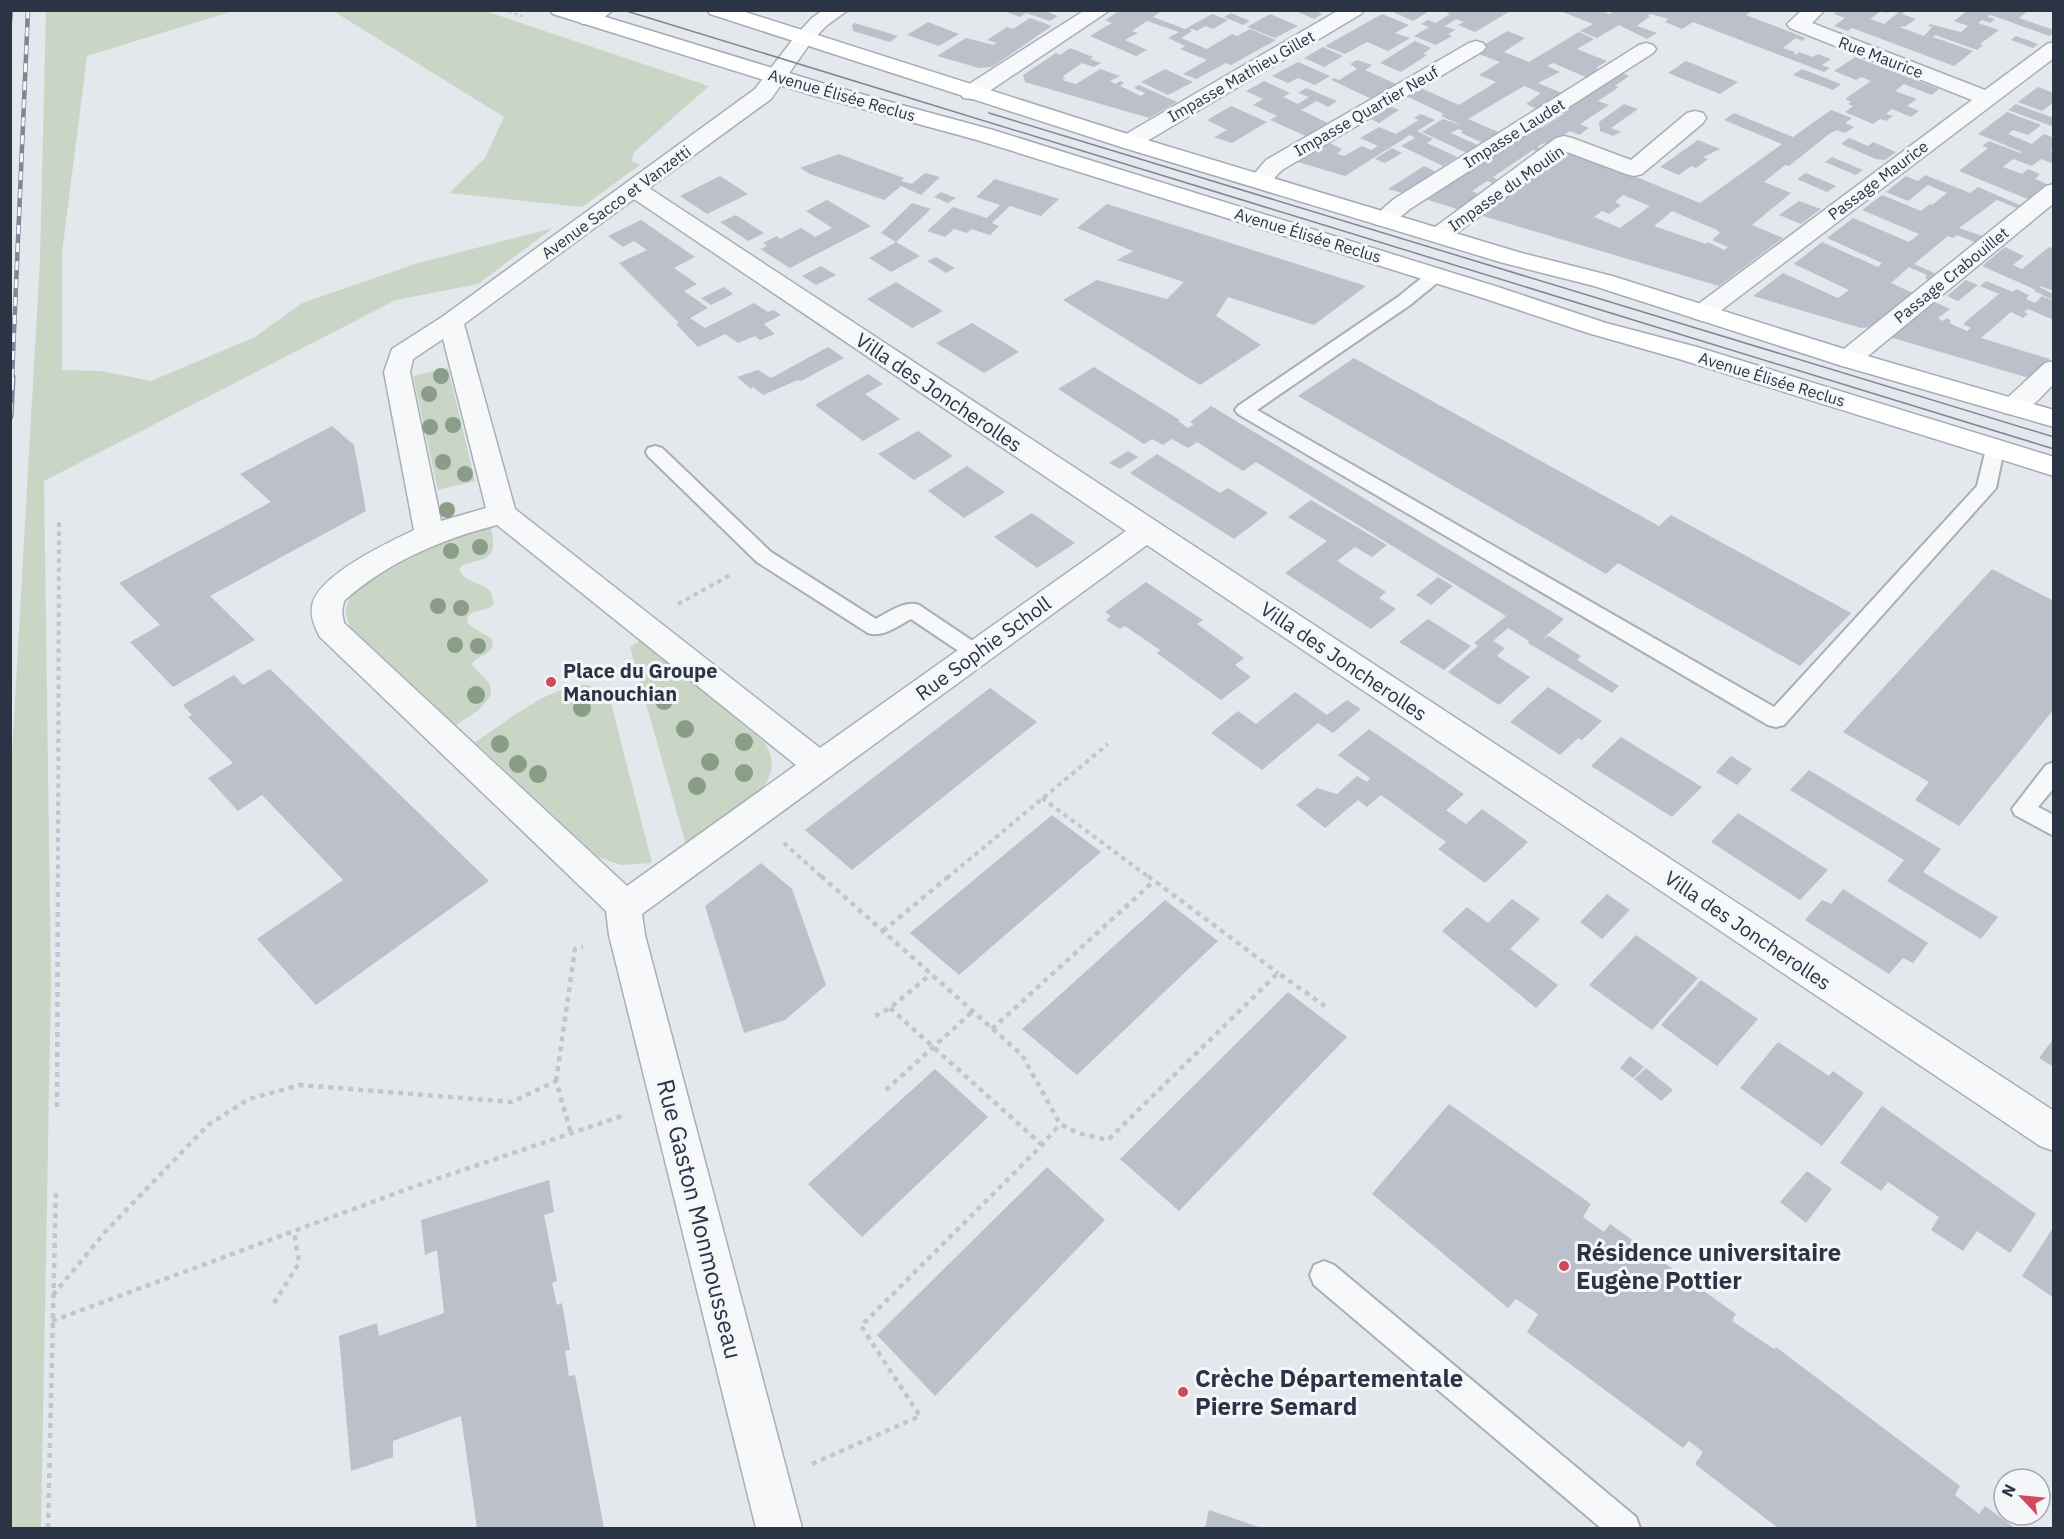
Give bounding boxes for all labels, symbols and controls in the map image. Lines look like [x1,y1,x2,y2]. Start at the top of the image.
street label: Impasse Mathieu Gillet [1164,26,1318,126]
street label: Rue Maurice [1836,32,1926,82]
street label: Impasse Quartier Neuf [1290,61,1442,161]
street label: Avenue Élisée Reclus [766,63,918,126]
street label: Impasse Laudet [1460,94,1568,172]
street label: Passage Maurice [1824,136,1932,224]
street label: Avenue Sacco et Vanzetti [537,141,695,263]
street label: Impasse du Moulin [1444,141,1568,235]
street label: Avenue Élisée Reclus [1232,202,1384,267]
street label: Passage Crabouillet [1890,223,2012,327]
street label: Villa des Joncherolles [850,326,1028,458]
street label: Avenue Élisée Reclus [1696,346,1848,411]
street label: Rue Sophie Scholl [910,590,1056,706]
street label: Villa des Joncherolles [1255,595,1433,727]
place label: Place du Groupe Manouchian [563,657,718,707]
marker: Place du Groupe Manouchian [544,675,558,689]
street label: Villa des Joncherolles [1659,864,1837,996]
street label: Rue Gaston Monmousseau [650,1076,750,1362]
place label: Résidence universitaire Eugène Pottier [1576,1236,1841,1296]
marker: Résidence universitaire Eugène Pottier [1557,1259,1571,1273]
place label: Crèche Départementale Pierre Semard [1195,1362,1463,1422]
marker: Crèche Départementale Pierre Semard [1176,1385,1190,1399]
north arrow [1992,1467,2052,1527]
text: N [1997,1481,2020,1500]

